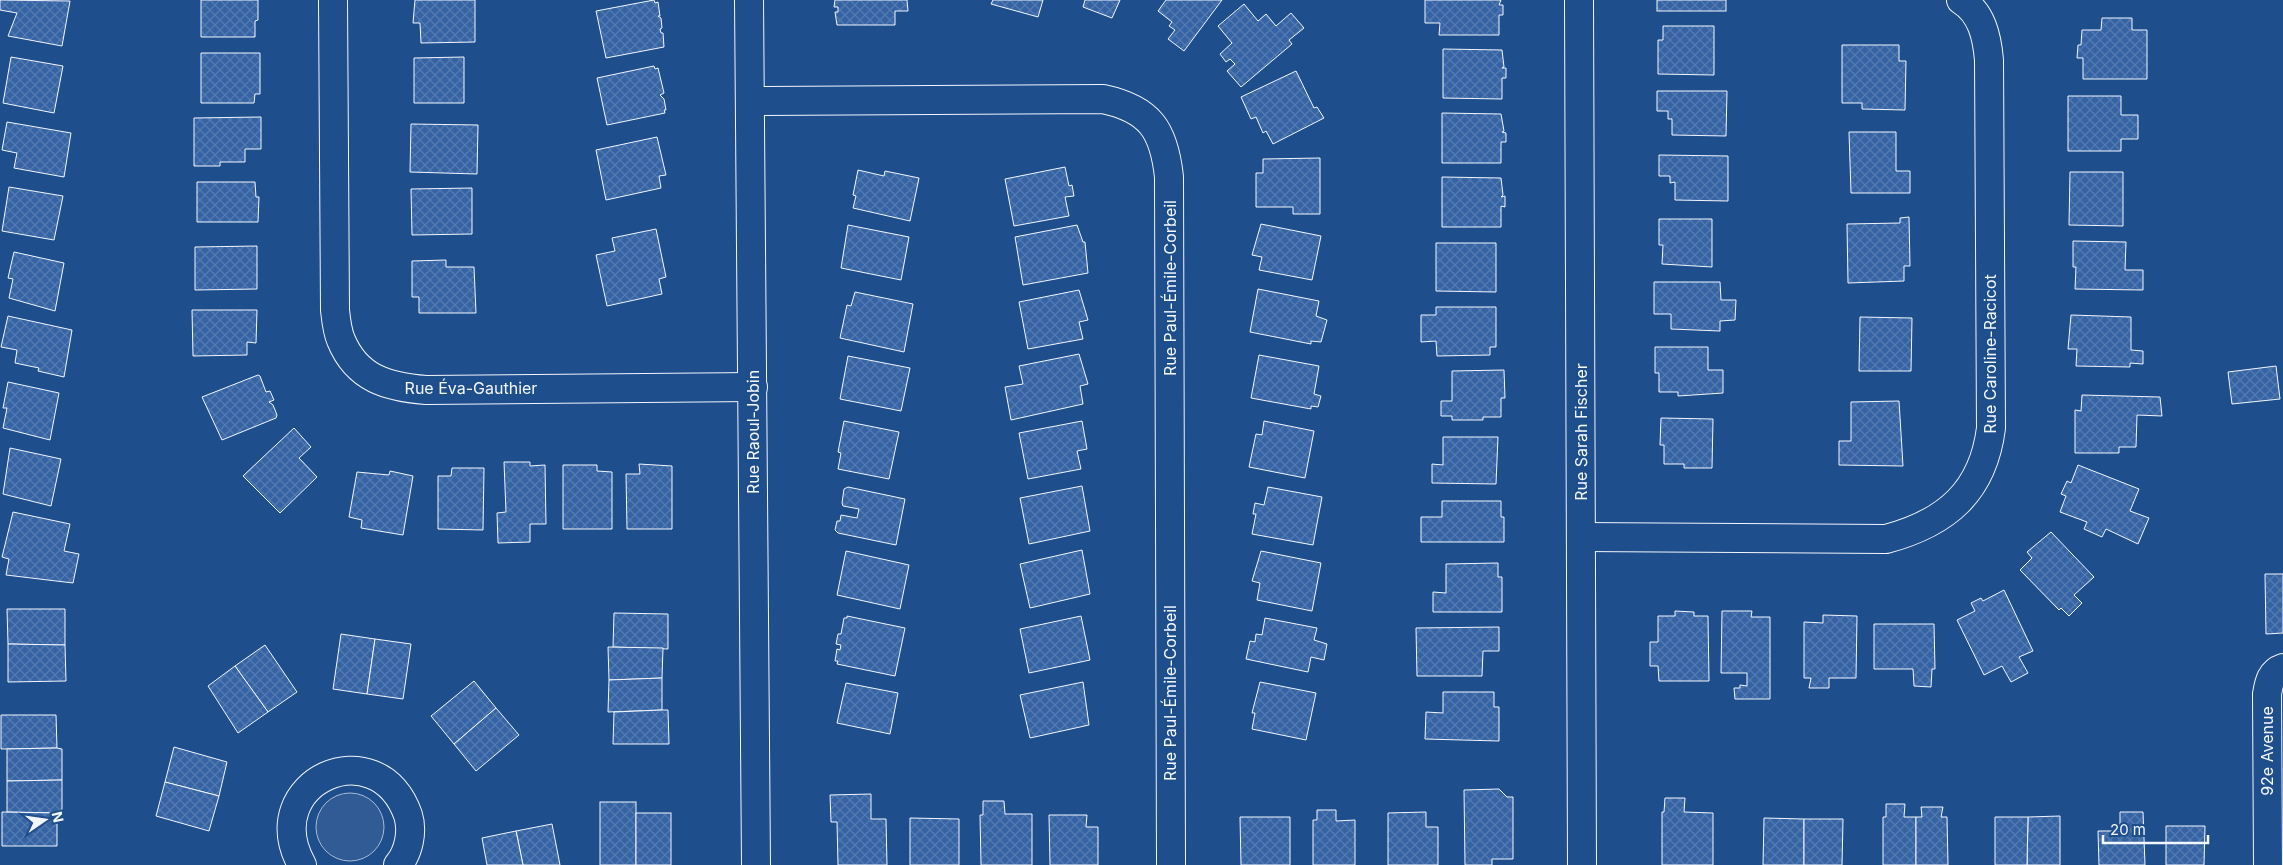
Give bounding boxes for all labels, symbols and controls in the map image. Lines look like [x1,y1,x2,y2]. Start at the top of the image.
street label: Rue Paul-Émile-Corbeil [1160,200,1180,376]
street label: Rue Caroline-Racicot [1980,274,2000,434]
street label: Rue Sarah Fischer [1571,363,1591,501]
street label: Rue Raoul-Jobin [743,370,763,494]
street label: Rue Éva-Gauthier [405,378,537,398]
street label: Rue Paul-Émile-Corbeil [1160,605,1180,781]
street label: 92e Avenue [2257,706,2277,796]
north arrow [20,795,70,845]
text: N [49,810,68,824]
scale bar [2103,812,2208,844]
text: 20 m [2110,820,2146,839]

